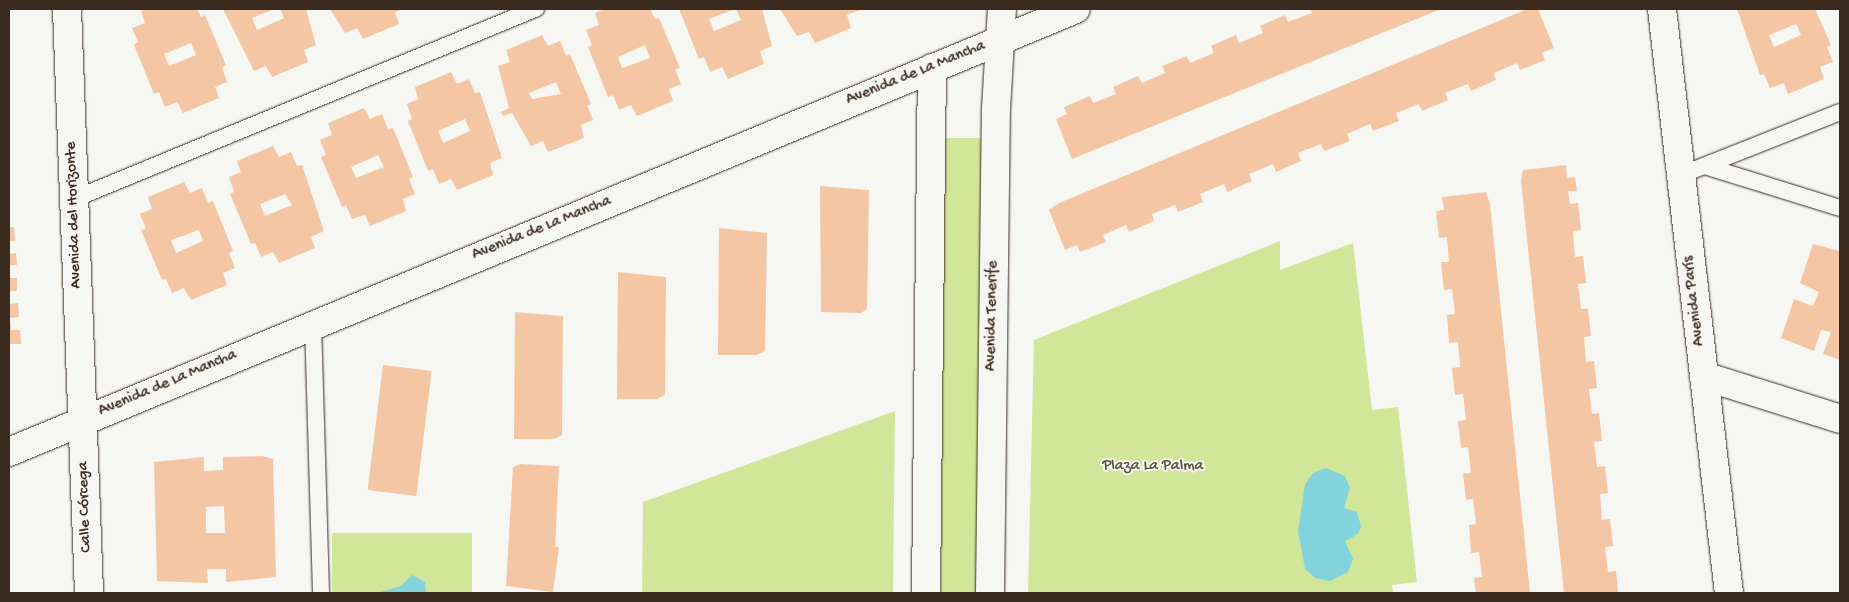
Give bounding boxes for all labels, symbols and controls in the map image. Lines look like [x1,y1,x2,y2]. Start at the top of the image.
street label: Avenida de La Mancha [844,37,988,111]
street label: Avenida del Horizonte [63,141,87,289]
street label: Avenida de La Mancha [470,192,614,266]
street label: Avenida París [1680,255,1710,347]
street label: Avenida Tenerife [982,261,1004,371]
street label: Avenida de La Mancha [96,346,240,422]
park label: Plaza La Palma [1103,457,1203,477]
street label: Calle Córcega [75,461,97,553]

